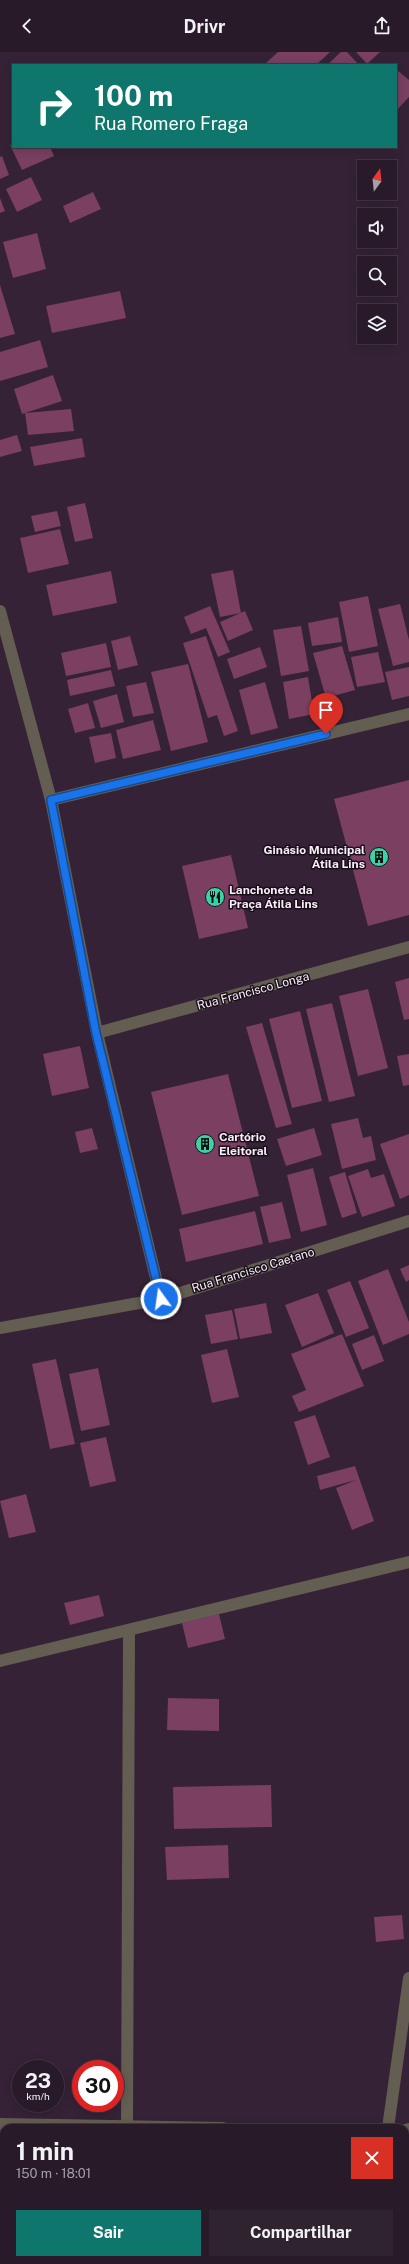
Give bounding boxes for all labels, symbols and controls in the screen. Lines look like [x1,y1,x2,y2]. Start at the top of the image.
icon: back [16,15,38,37]
icon: share [371,15,393,37]
text: Drivr [184,16,225,37]
text: 100 m [94,79,173,112]
icon: right [28,80,80,132]
text: Rua Romero Fraga [94,113,248,134]
north arrow [357,160,397,200]
map controls [357,160,397,344]
button: sound [357,208,397,248]
button: search [357,256,397,296]
button: layers [357,304,397,344]
pin [309,693,343,734]
icon: arrive [315,699,337,721]
place label: Ginásio Municipal Átila Lins [263,843,365,871]
building icon: Ginásio Municipal Átila Lins [368,846,390,868]
place label: Lanchonete da Praça Átila Lins [229,883,318,911]
restaurant icon: Lanchonete da Praça Átila Lins [204,886,226,908]
street label: Rua Francisco Longa [195,969,311,1013]
place label: Cartório Eleitoral [219,1130,268,1158]
building icon: Cartório Eleitoral [194,1133,216,1155]
street label: Rua Francisco Caetano [190,1245,316,1295]
position arrow [140,1278,182,1320]
speed limit sign: 30 [72,2060,124,2112]
text: 23 [25,2069,51,2093]
text: km/h [26,2090,50,2102]
text: 1 min [16,2137,74,2165]
button: close [351,2137,393,2179]
text: 150 m · 18:01 [16,2166,91,2181]
button: Sair [16,2210,201,2256]
button: Compartilhar [209,2210,393,2256]

